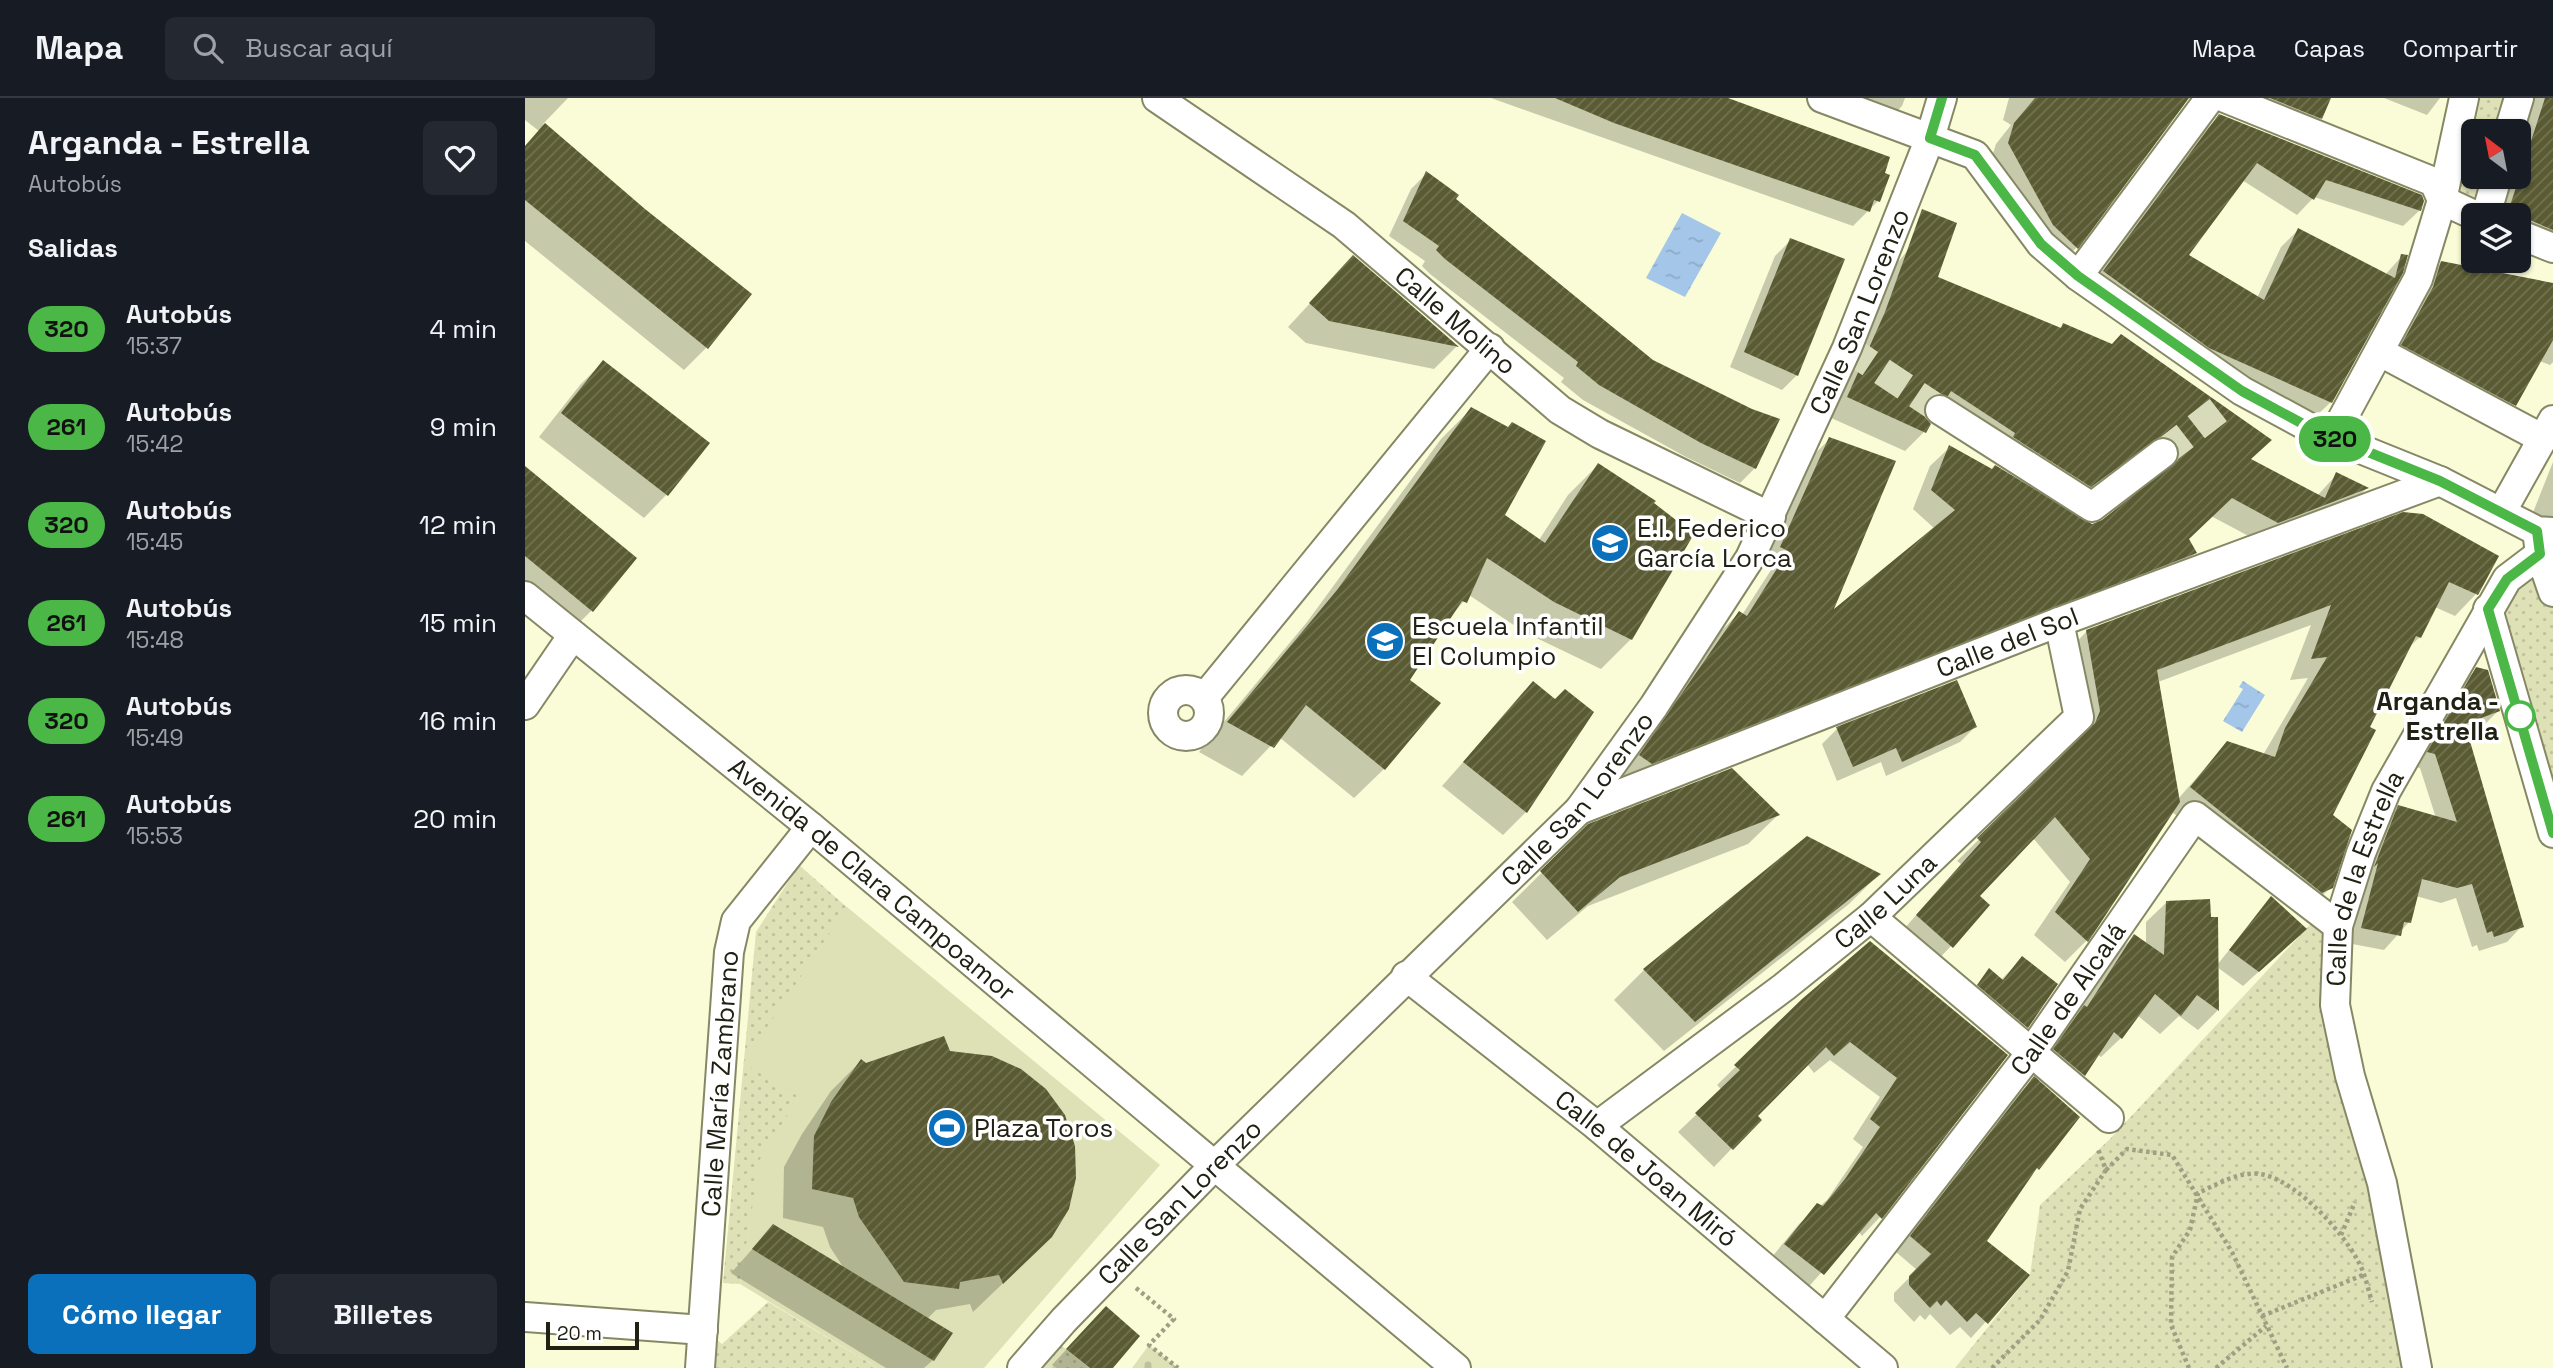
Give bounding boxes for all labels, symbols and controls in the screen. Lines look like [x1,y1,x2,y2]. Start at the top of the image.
search box [165,17,655,80]
text: Mapa [35,27,123,69]
icon: search [189,29,227,67]
text: Buscar aquí [245,31,393,65]
text: Mapa [2192,33,2256,64]
text: Capas [2294,33,2365,64]
text: Compartir [2403,33,2518,64]
north arrow [2461,119,2531,189]
map controls [2461,119,2531,273]
button: heart [423,121,497,195]
text: Arganda - Estrella [28,122,310,164]
text: Autobús [28,169,122,199]
button: layers [2461,203,2531,273]
street label: Calle San Lorenzo [1802,204,1917,420]
text: Salidas [28,231,118,265]
street label: Calle Molino [1388,259,1524,382]
text: Autobús [126,297,232,331]
text: 4 min [429,312,497,346]
text: 320 [44,313,89,344]
text: 15:37 [126,331,182,361]
text: Autobús [126,395,232,429]
text: 9 min [430,410,497,444]
text: 261 [47,411,86,442]
line badge: 320 [2295,416,2375,462]
text: 320 [2313,423,2357,454]
text: 15:42 [126,429,183,459]
text: Autobús [126,493,232,527]
text: 12 min [419,508,497,542]
text: 320 [44,509,89,540]
place label: E.I. Federico García Lorca [1637,511,1792,575]
school or university icon: E.I. Federico García Lorca [1589,522,1631,564]
text: 15:45 [126,527,183,557]
text: Autobús [126,591,232,625]
street label: Calle del Sol [1931,599,2083,685]
text: 15 min [419,606,497,640]
text: 261 [47,607,86,638]
place label: Escuela Infantil El Columpio [1412,609,1604,673]
school or university icon: Escuela Infantil El Columpio [1364,620,1406,662]
text: 15:48 [126,625,184,655]
place label: Arganda - Estrella [2376,684,2499,748]
text: Autobús [126,689,232,723]
marker: Arganda - Estrella [2505,701,2535,731]
text: 16 min [419,704,497,738]
text: 320 [44,705,89,736]
street label: Calle San Lorenzo [1494,705,1661,894]
text: 15:49 [126,723,184,753]
street label: Avenida de Clara Campoamor [721,750,1023,1008]
street label: Calle de la Estrella [2319,763,2412,987]
text: Autobús [126,787,232,821]
text: 20 min [413,802,497,836]
text: 261 [47,803,86,834]
text: 15:53 [126,821,183,851]
street label: Calle Luna [1827,846,1944,957]
street label: Calle de Alcalá [2003,915,2133,1082]
street label: Calle María Zambrano [694,949,746,1218]
street label: Calle de Joan Miró [1548,1082,1745,1255]
sports icon: Plaza Toros [926,1107,968,1149]
place label: Plaza Toros [974,1111,1113,1145]
street label: Calle San Lorenzo [1090,1112,1269,1292]
button: Cómo llegar [28,1274,256,1354]
button: Billetes [270,1274,497,1354]
scale bar [546,1319,639,1351]
text: 20 m [557,1321,602,1346]

